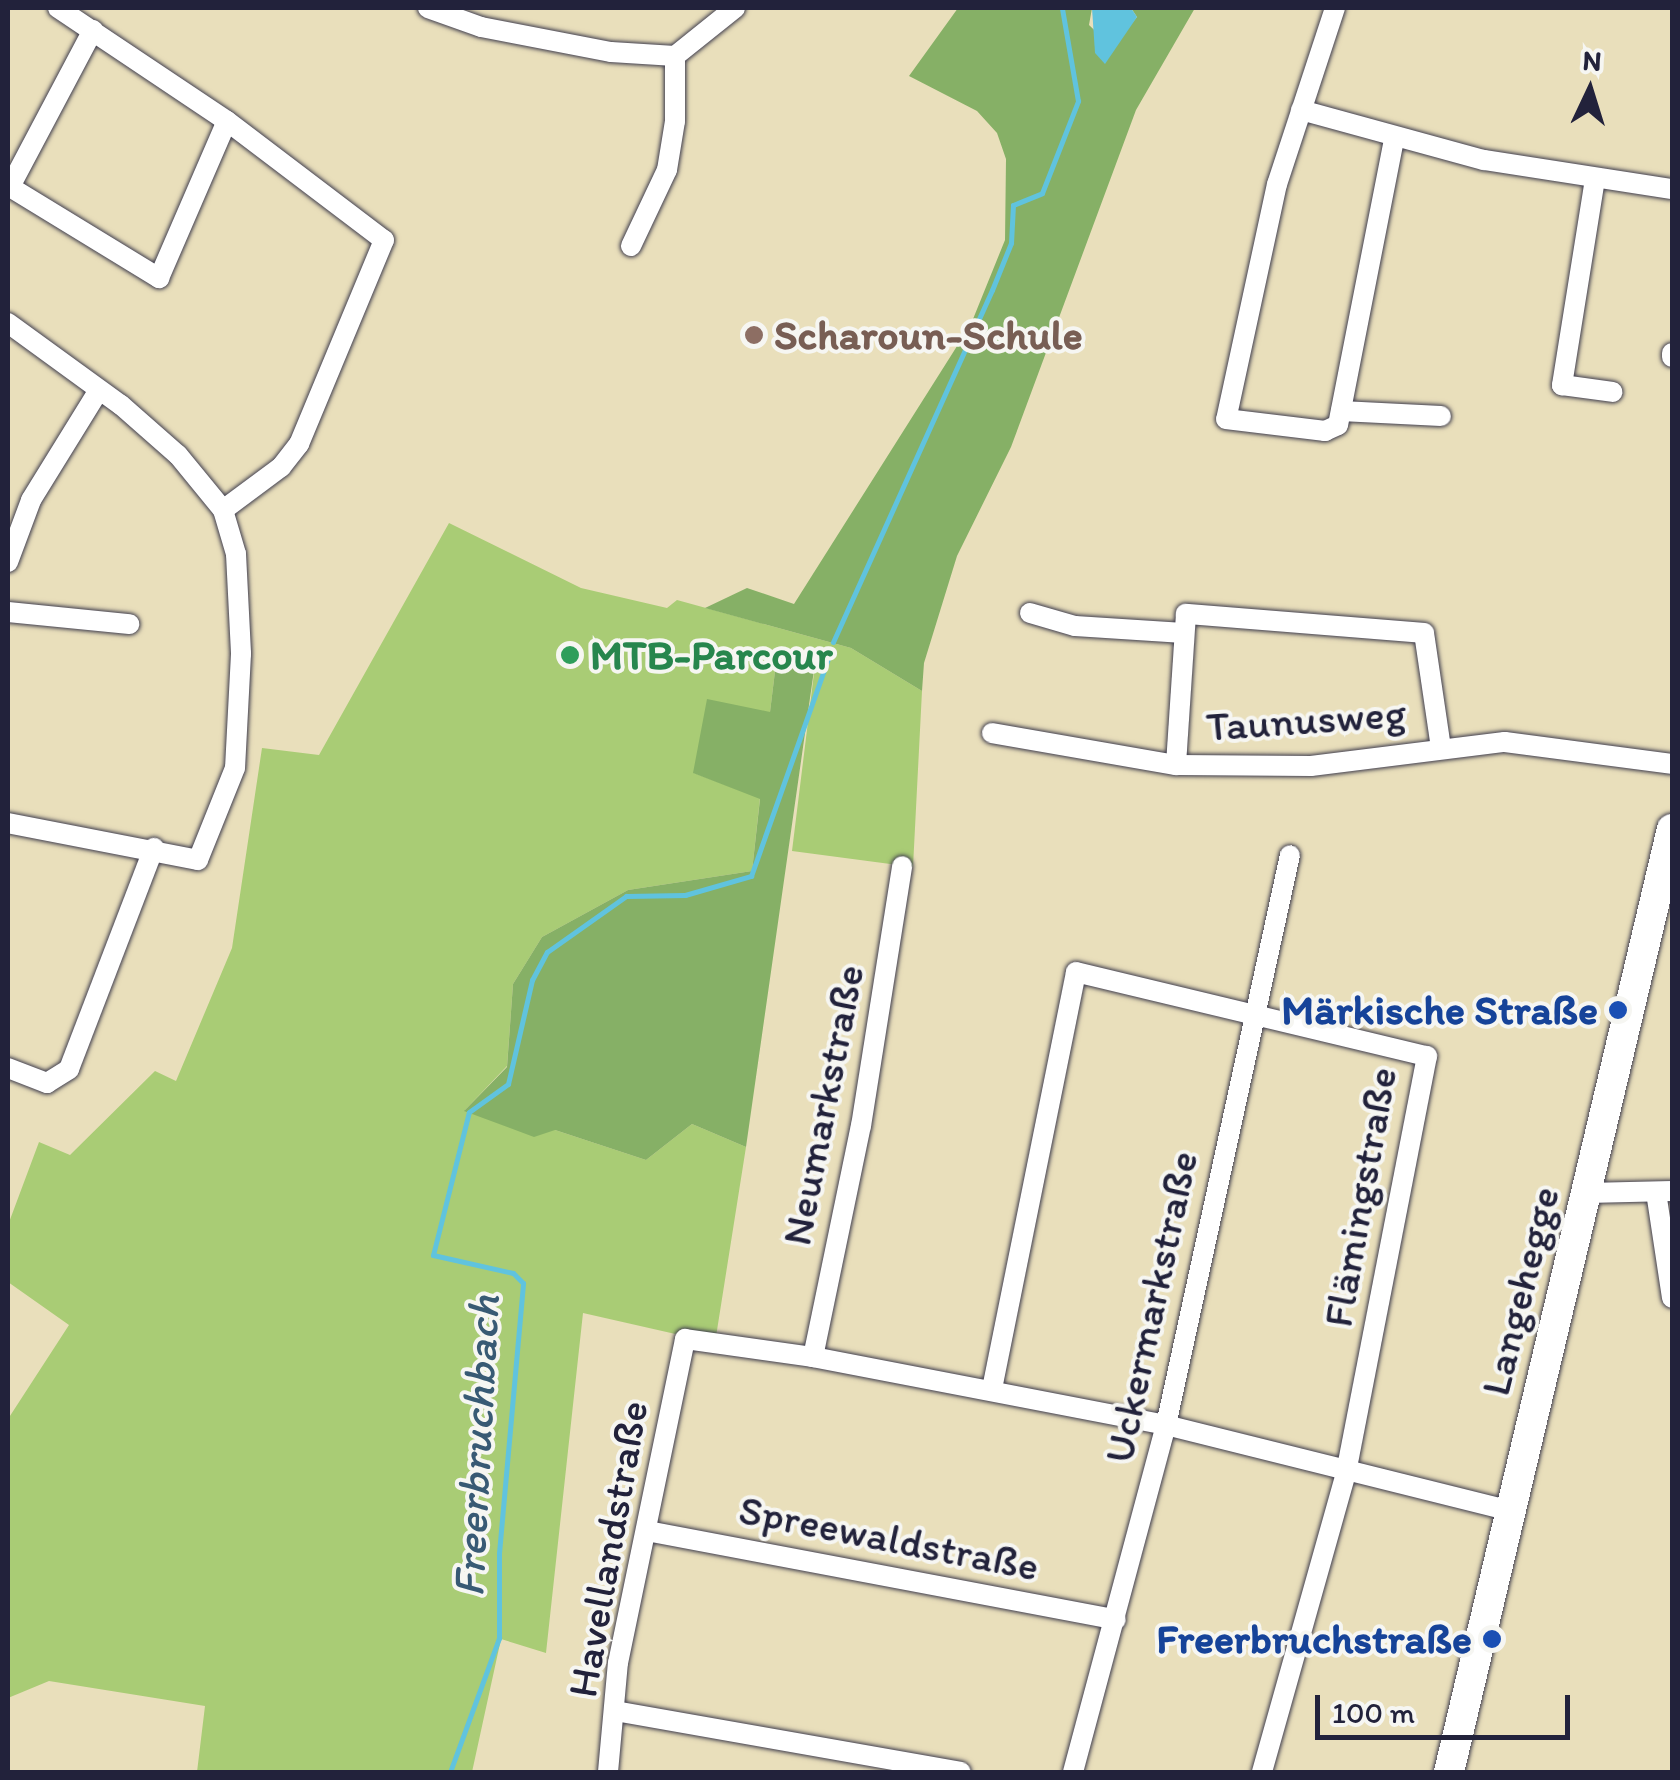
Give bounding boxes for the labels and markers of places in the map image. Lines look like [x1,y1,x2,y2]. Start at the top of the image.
place label: Scharoun-Schule [774,310,1083,360]
marker: Scharoun-Schule [743,324,765,346]
place label: MTB-Parcour [590,630,833,680]
marker: MTB-Parcour [559,644,581,666]
place label: Märkische Straße [1282,985,1598,1035]
marker: Märkische Straße [1607,999,1629,1021]
place label: Freerbruchstraße [1156,1614,1472,1664]
marker: Freerbruchstraße [1481,1628,1503,1650]

